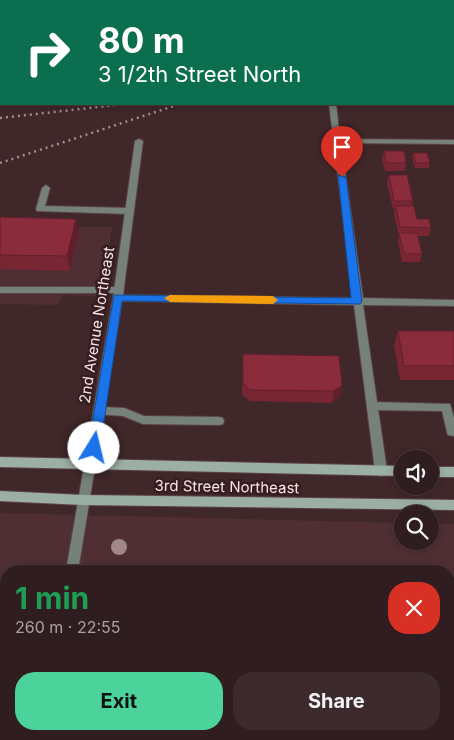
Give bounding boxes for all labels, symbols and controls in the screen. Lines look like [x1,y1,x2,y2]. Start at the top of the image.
text: 80 m [98,19,185,61]
icon: right [15,20,80,85]
text: 3 1/2th Street North [98,61,301,87]
pin [321,126,363,177]
icon: arrive [328,133,356,161]
street label: 2nd Avenue Northeast [75,245,118,405]
position arrow [67,421,119,473]
map controls [394,450,439,550]
button: sound [394,450,439,495]
street label: 3rd Street Northeast [154,476,300,497]
button: search [394,505,439,550]
text: 1 min [15,580,89,616]
button: close [388,582,440,634]
text: 260 m · 22:55 [15,617,120,637]
button: Exit [15,672,223,730]
button: Share [233,672,440,730]

